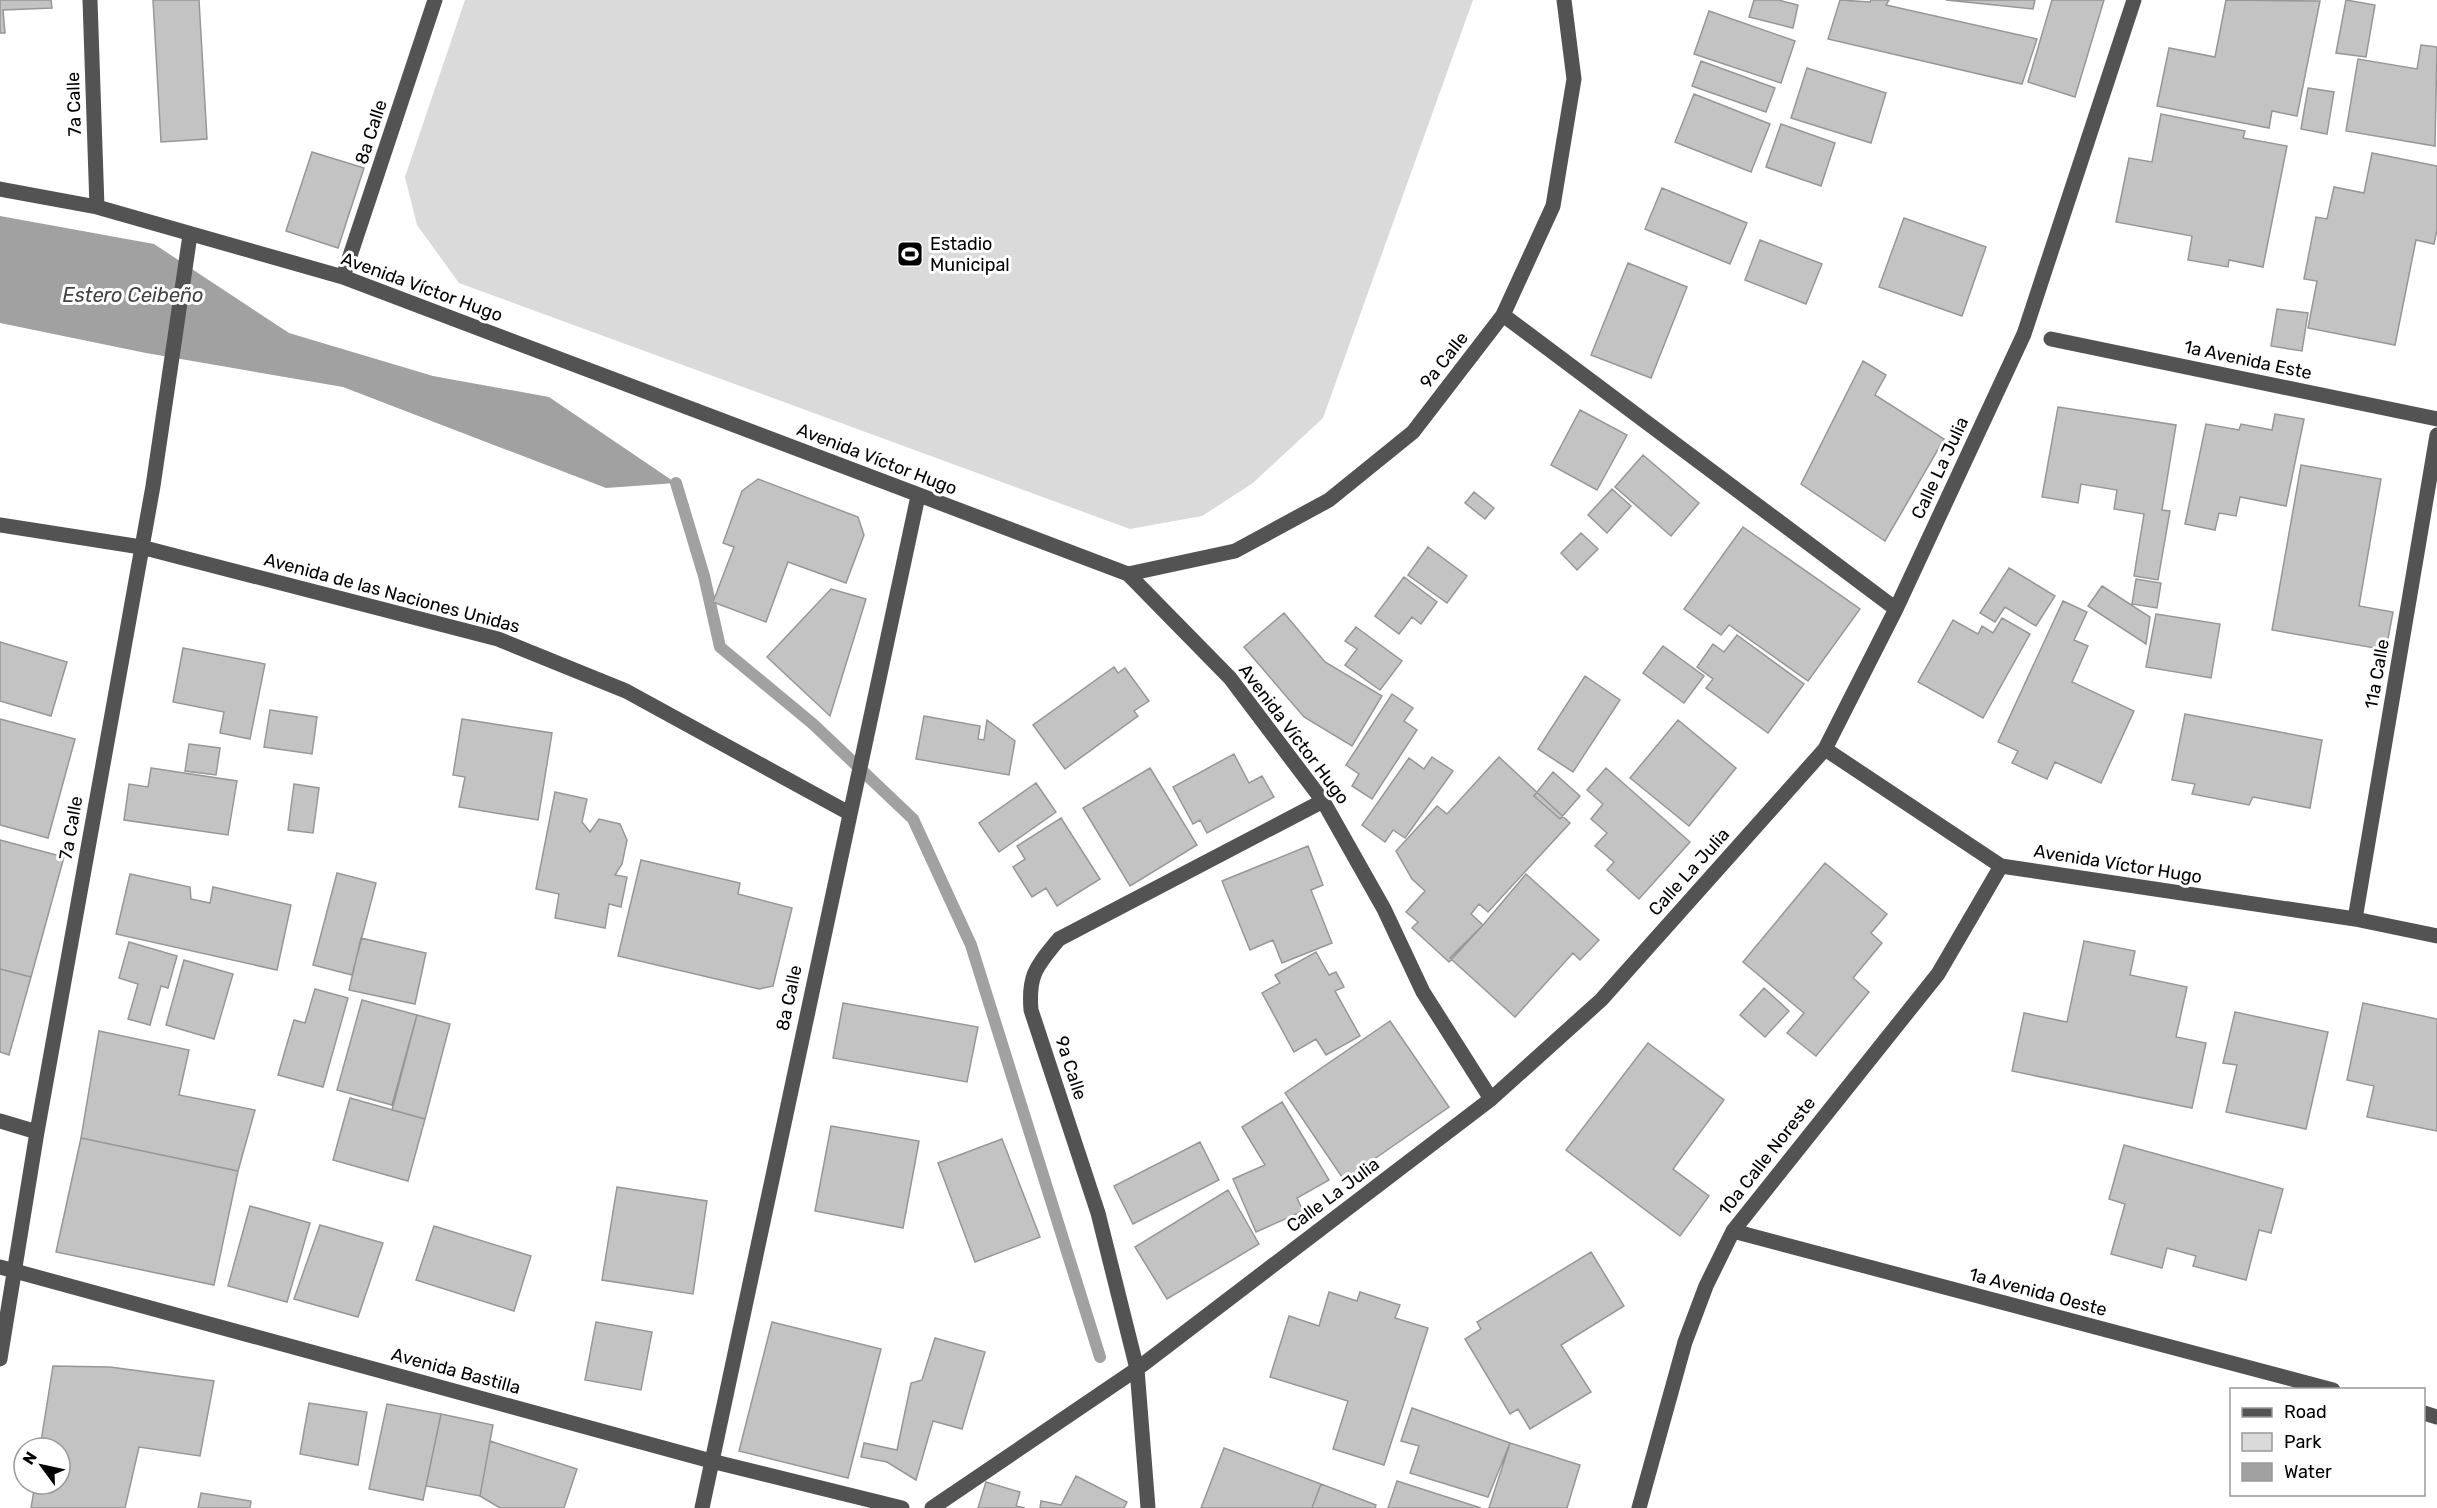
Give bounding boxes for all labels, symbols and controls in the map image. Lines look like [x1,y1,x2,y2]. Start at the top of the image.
street label: 7a Calle [62,71,86,137]
street label: 8a Calle [350,97,392,167]
place label: Estadio Municipal [930,233,1010,276]
sports icon: Estadio Municipal [895,239,925,269]
street label: Avenida Víctor Hugo [338,248,506,326]
water label: Estero Ceibeño [62,283,204,307]
street label: 9a Calle [1415,327,1473,393]
street label: 1a Avenida Este [2182,336,2314,384]
street label: Calle La Julia [1907,413,1973,523]
street label: Avenida Víctor Hugo [794,418,960,500]
street label: Avenida de las Naciones Unidas [262,548,522,638]
street label: 11a Calle [2360,637,2394,711]
street label: Avenida Víctor Hugo [1234,659,1354,809]
street label: 7a Calle [55,794,87,862]
street label: Calle La Julia [1644,824,1734,920]
street label: Avenida Víctor Hugo [2032,840,2204,888]
street label: 8a Calle [771,963,807,1033]
street label: 9a Calle [1050,1033,1092,1103]
street label: 10a Calle Noreste [1714,1092,1820,1220]
street label: Calle La Julia [1282,1153,1384,1237]
street label: 1a Avenida Oeste [1967,1263,2109,1321]
street label: Avenida Bastilla [389,1343,523,1399]
legend [2230,1388,2425,1496]
text: Road [2284,1401,2327,1423]
text: Park [2284,1431,2322,1453]
north arrow [12,1436,72,1496]
text: N [19,1448,41,1468]
text: Water [2284,1461,2332,1483]

